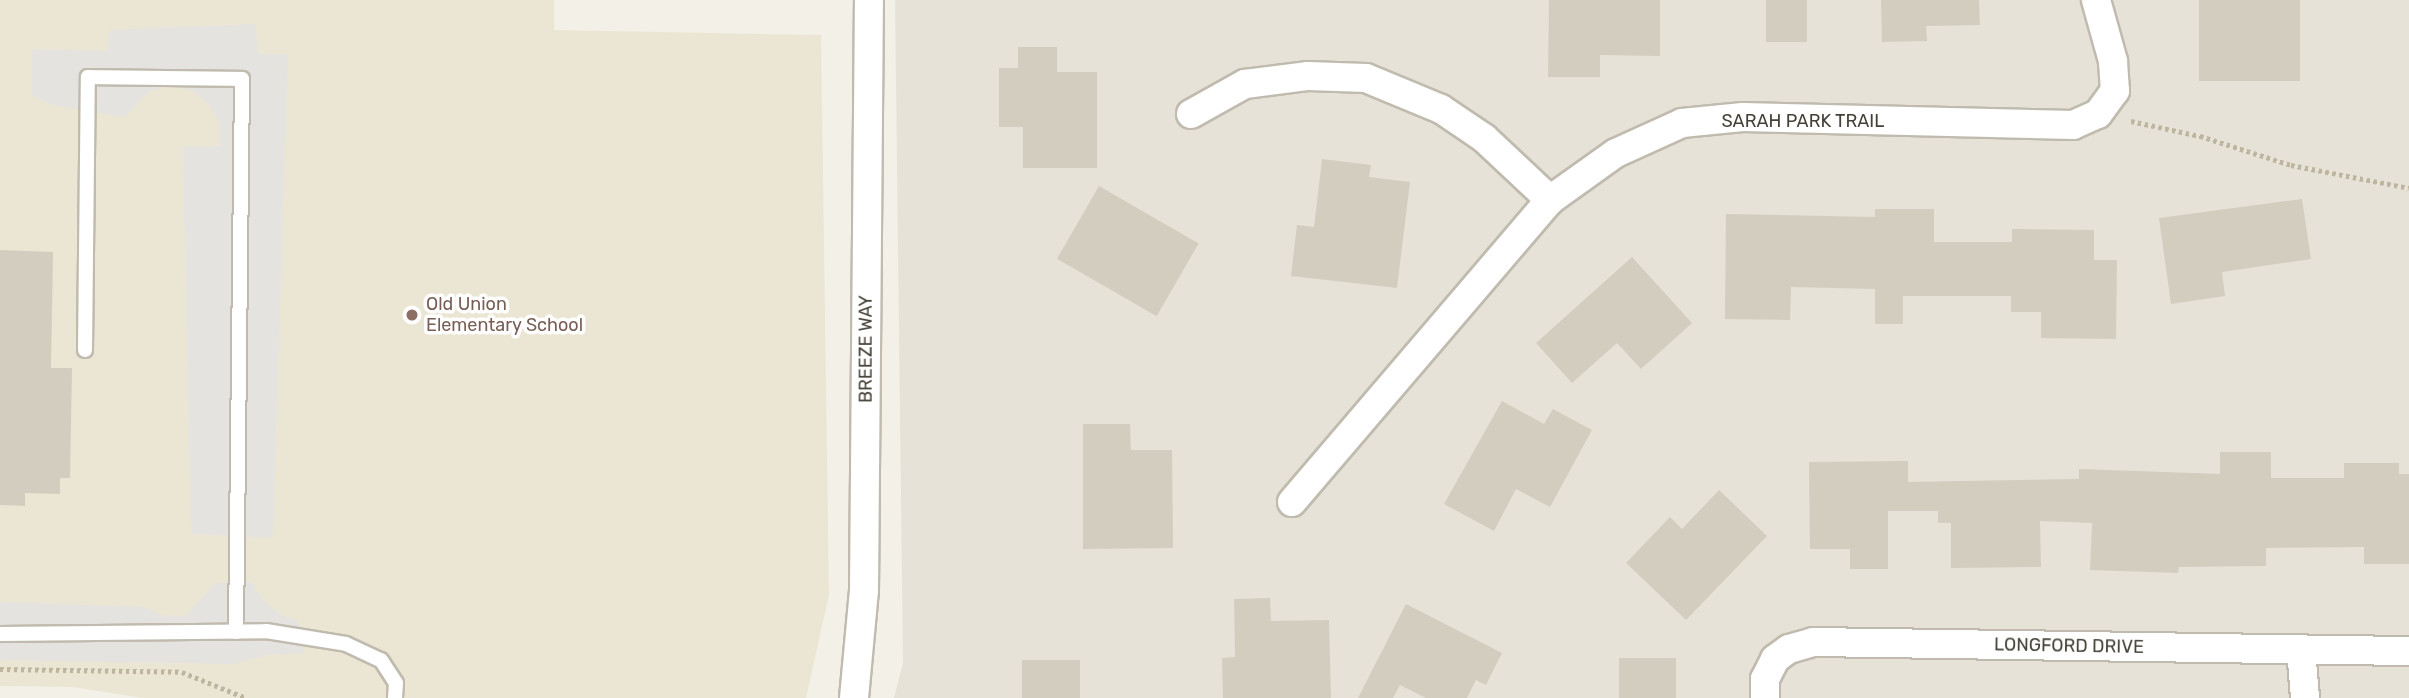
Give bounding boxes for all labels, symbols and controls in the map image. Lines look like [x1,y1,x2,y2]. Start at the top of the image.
street label: SARAH PARK TRAIL [1721,110,1885,132]
place label: Old Union Elementary School [426,294,584,336]
street label: BREEZE WAY [855,295,877,403]
marker: Old Union Elementary School [404,307,420,323]
street label: LONGFORD DRIVE [1994,634,2144,658]

